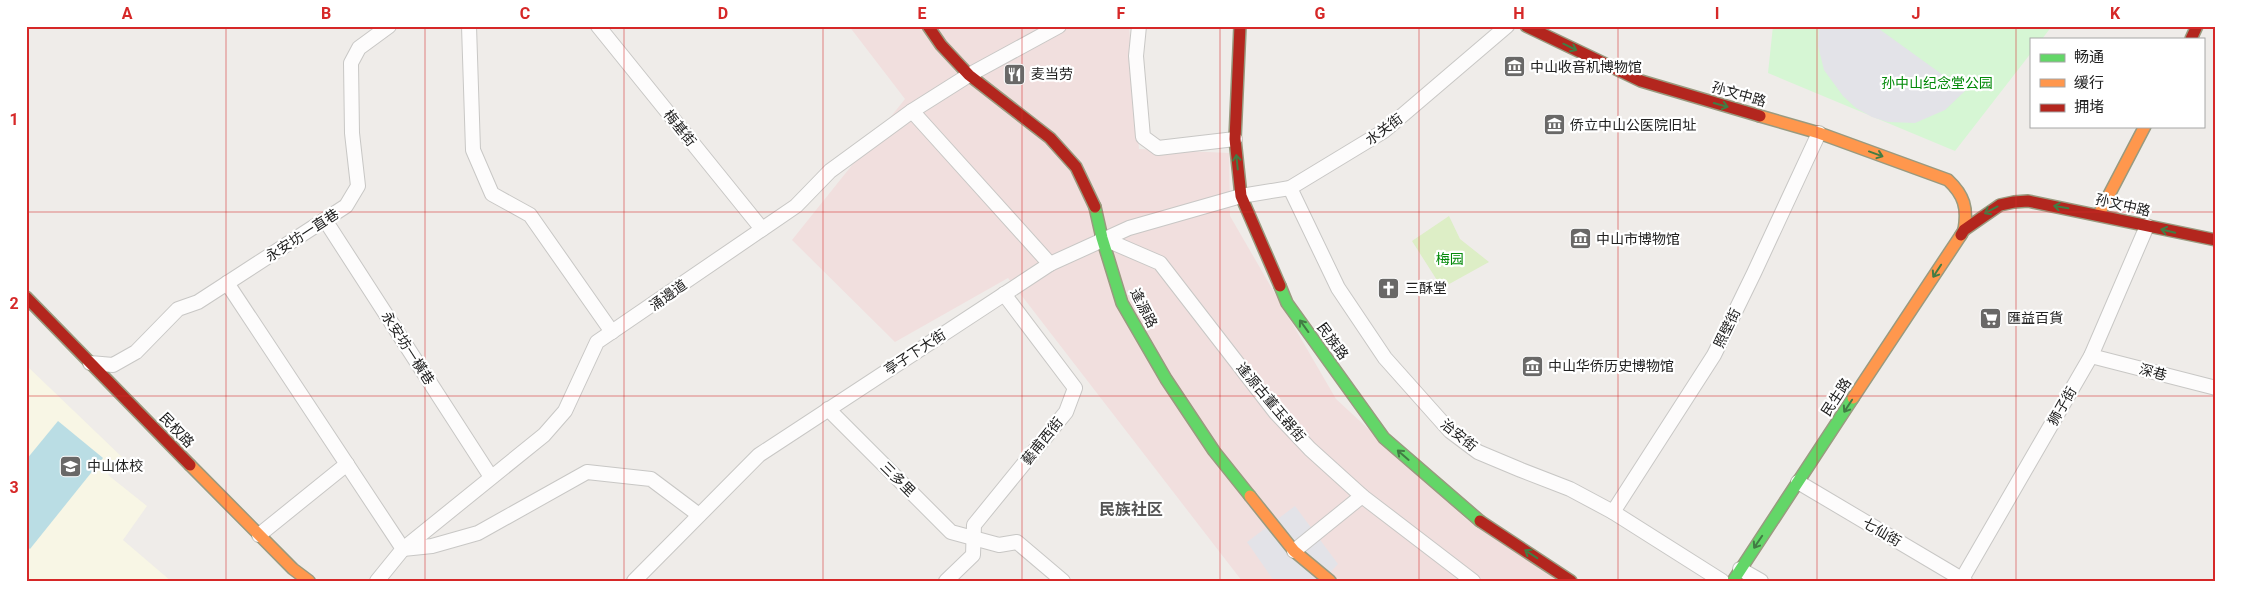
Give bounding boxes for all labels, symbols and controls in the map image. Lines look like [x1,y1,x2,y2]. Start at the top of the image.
text: A [122,4,133,23]
text: B [321,4,331,23]
text: C [520,4,530,23]
text: D [718,4,728,23]
text: E [918,4,927,23]
text: F [1117,4,1126,23]
text: G [1315,4,1326,23]
text: H [1513,4,1525,23]
text: I [1715,4,1719,23]
text: J [1912,4,1920,23]
text: K [2110,4,2121,23]
legend [2030,38,2204,128]
one-way arrow [1562,42,1577,52]
text: 畅通 [2074,48,2104,66]
museum icon: 中山收音机博物馆 [1502,55,1526,79]
place label: 中山收音机博物馆 [1530,59,1642,75]
restaurant icon: 麦当劳 [1003,62,1027,86]
place label: 麦当劳 [1031,66,1073,82]
text: 缓行 [2074,74,2104,92]
park label: 孙中山纪念堂公园 [1881,75,1993,91]
street label: 孙文中路 [1710,79,1768,109]
text: 拥堵 [2074,98,2104,116]
one-way arrow [1713,100,1729,110]
street label: 梅基街 [661,107,699,149]
text: 1 [9,110,19,129]
street label: 水关街 [1362,110,1406,148]
museum icon: 侨立中山公医院旧址 [1542,113,1566,137]
place label: 侨立中山公医院旧址 [1570,117,1696,133]
one-way arrow [1868,150,1883,159]
one-way arrow [1232,154,1242,170]
street label: 孙文中路 [2094,191,2152,219]
one-way arrow [2054,201,2070,211]
street label: 永安坊一直巷 [262,205,342,265]
one-way arrow [1984,206,1999,215]
one-way arrow [2160,226,2176,235]
museum icon: 中山市博物馆 [1568,227,1592,251]
place label: 中山市博物馆 [1596,231,1680,247]
park label: 梅园 [1436,251,1464,267]
one-way arrow [1932,263,1942,277]
street label: 涌邊道 [646,276,690,314]
church icon: 三酥堂 [1377,276,1401,300]
place label: 三酥堂 [1405,280,1447,296]
street label: 逢源路 [1127,286,1161,330]
text: 2 [9,294,19,313]
street label: 照壁街 [1711,306,1743,350]
supermarket icon: 匯益百貨 [1979,306,2003,330]
street label: 永安坊一橫巷 [378,308,438,388]
place label: 匯益百貨 [2007,310,2063,326]
street label: 民族路 [1314,319,1352,363]
one-way arrow [1299,320,1309,334]
street label: 亭子下大街 [881,326,949,378]
museum icon: 中山华侨历史博物馆 [1520,354,1544,378]
place label: 中山华侨历史博物馆 [1548,358,1674,374]
street label: 逢源古董玉器街 [1233,359,1309,445]
street label: 深巷 [2137,361,2169,383]
street label: 民生路 [1818,375,1854,419]
street label: 狮子街 [2045,384,2079,428]
one-way arrow [1843,399,1853,413]
street label: 民权路 [157,409,197,451]
street label: 藝甫西街 [1018,414,1066,468]
street label: 治安街 [1438,416,1480,454]
one-way arrow [1396,449,1409,460]
school or university icon: 中山体校 [59,454,83,478]
place label: 中山体校 [87,458,143,474]
street label: 三多里 [877,458,919,500]
text: 3 [9,478,19,497]
district label: 民族社区 [1099,500,1163,519]
street label: 七仙街 [1860,515,1904,549]
one-way arrow [1753,535,1764,549]
one-way arrow [1524,549,1538,559]

